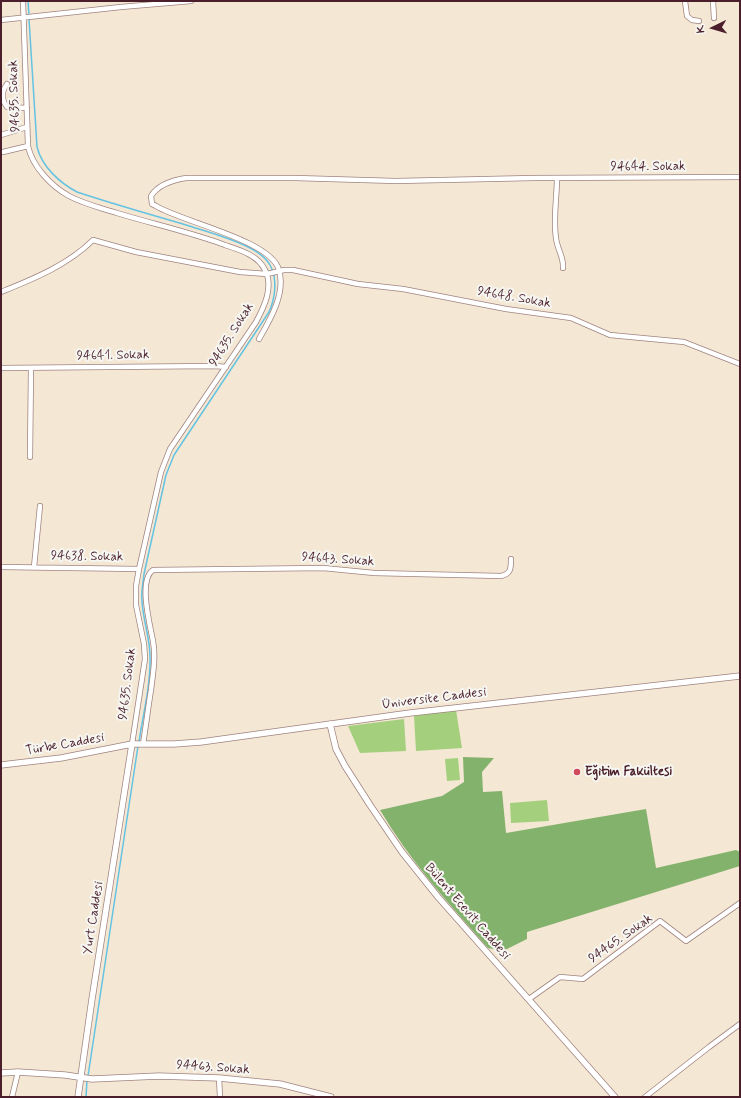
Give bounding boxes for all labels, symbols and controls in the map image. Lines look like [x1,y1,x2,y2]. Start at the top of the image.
north arrow [693,8,733,48]
text: K [694,25,708,34]
street label: 94635. Sokak [6,60,24,132]
street label: 94644. Sokak [611,159,685,175]
street label: 94648. Sokak [476,284,552,312]
street label: 94635. Sokak [206,300,258,370]
street label: 94641. Sokak [77,348,149,364]
street label: 94638. Sokak [51,549,123,565]
street label: 94643. Sokak [301,550,375,570]
street label: 94635. Sokak [116,647,140,721]
street label: Üniversite Caddesi [381,685,487,713]
street label: Türbe Caddesi [24,730,106,760]
place label: Eğitim Fakültesi [585,764,672,780]
marker: Eğitim Fakültesi [572,767,582,777]
street label: Bülent Ecevit Caddesi [421,861,513,963]
street label: Yurt Caddesi [81,880,107,956]
street label: 94465. Sokak [586,911,656,967]
street label: 94463. Sokak [176,1058,250,1078]

